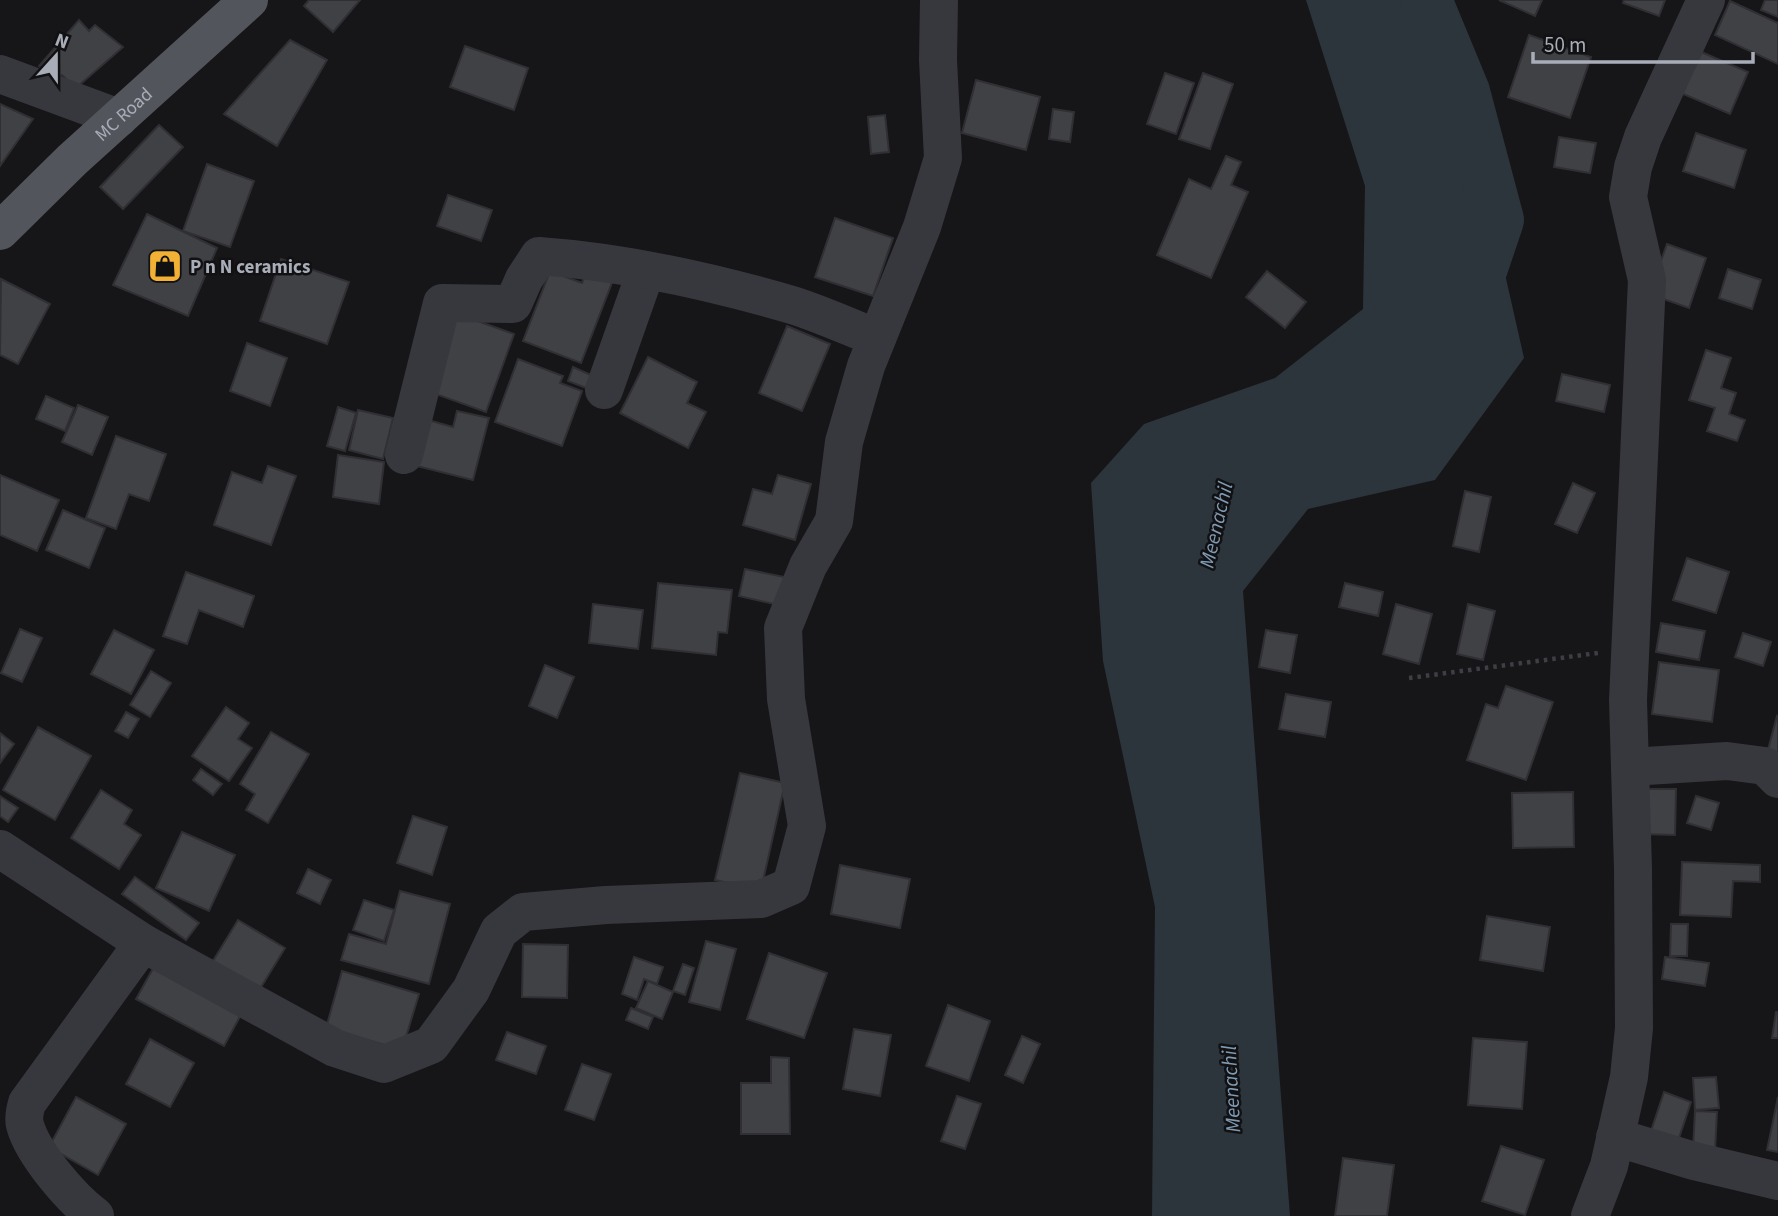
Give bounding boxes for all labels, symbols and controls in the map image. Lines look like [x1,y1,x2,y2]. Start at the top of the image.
north arrow [21,21,91,91]
scale bar [1533,21,1754,65]
text: N [51,27,72,56]
text: 50 m [1544,30,1586,60]
street label: MC Road [89,82,159,148]
shop icon: P n N ceramics [146,247,184,285]
place label: P n N ceramics [190,254,310,281]
water label: Meenachil [1192,478,1241,571]
water label: Meenachil [1214,1044,1248,1134]

